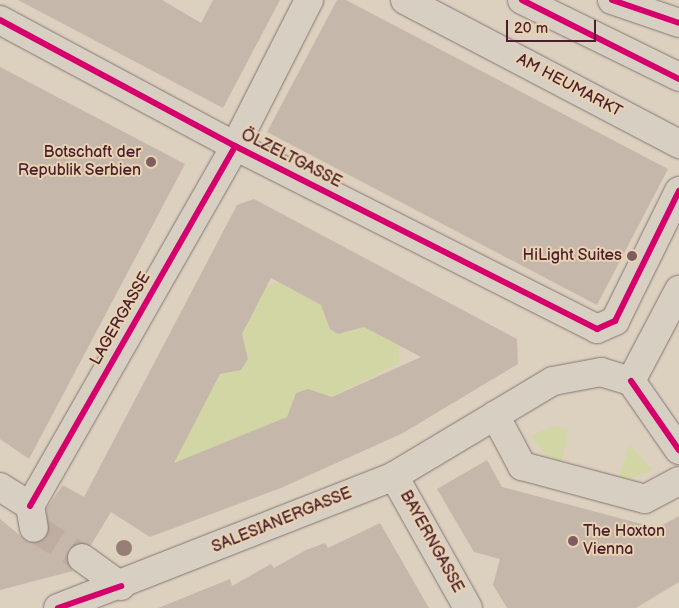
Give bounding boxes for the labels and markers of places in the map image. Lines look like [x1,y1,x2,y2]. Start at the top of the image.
place label: Botschaft der Republik Serbien [17,143,141,181]
marker: Botschaft der Republik Serbien [145,156,157,168]
place label: HiLight Suites [522,246,622,266]
marker: HiLight Suites [626,250,638,262]
place label: The Hoxton Vienna [583,522,665,560]
marker: The Hoxton Vienna [567,535,579,547]

